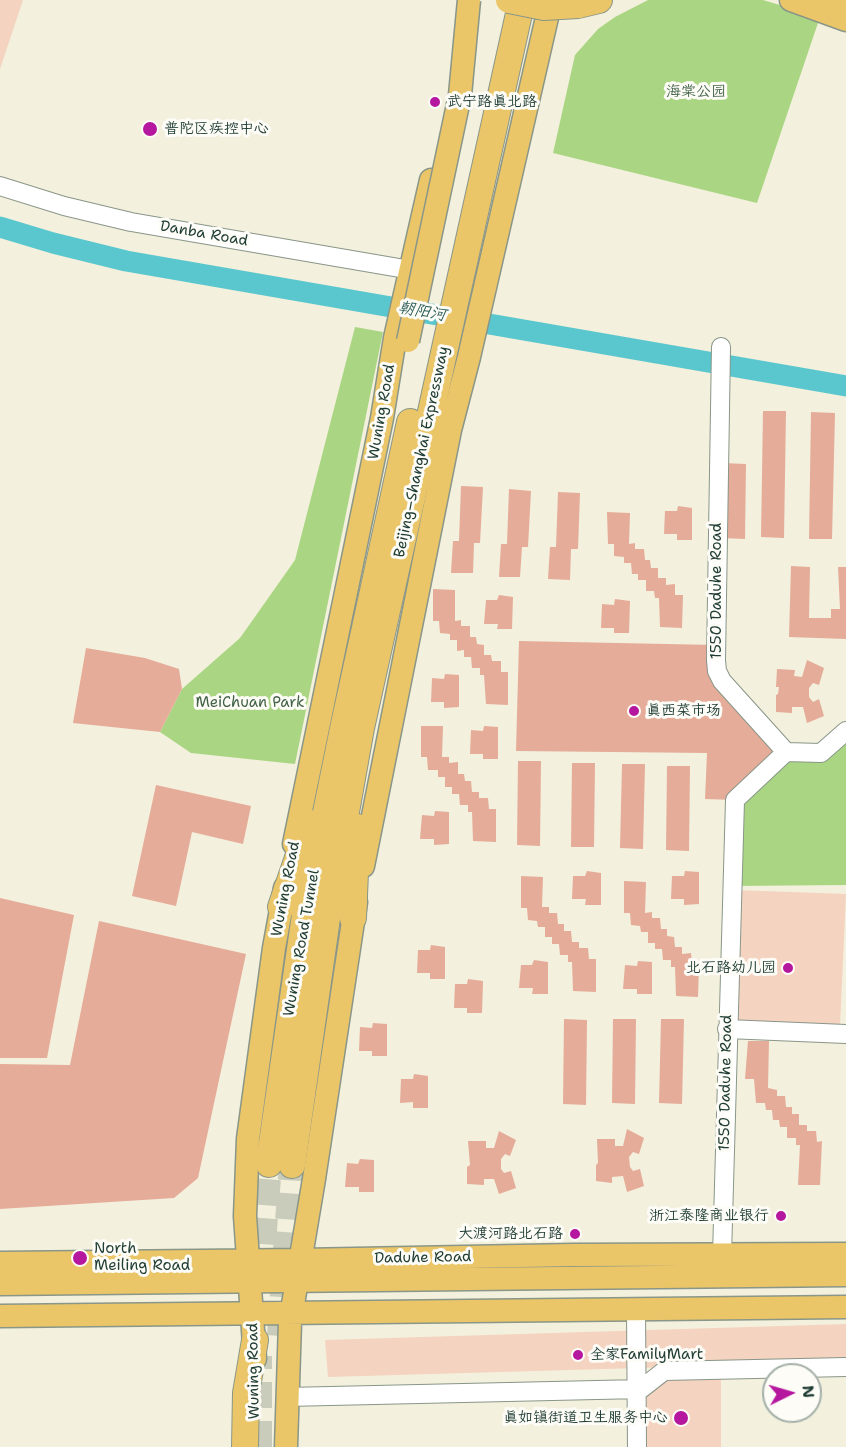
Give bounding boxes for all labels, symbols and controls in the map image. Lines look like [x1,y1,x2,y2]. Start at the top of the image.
park label: 海棠公园 [666,83,726,101]
place label: 武宁路真北路 [447,93,537,111]
marker: 武宁路真北路 [428,95,442,109]
marker: 普陀区疾控中心 [141,120,159,138]
place label: 普陀区疾控中心 [164,120,269,138]
street label: Danba Road [159,217,249,251]
water label: 朝阳河 [397,298,447,326]
street label: Beijing–Shanghai Expressway [391,345,453,559]
street label: Wuning Road [365,363,399,461]
street label: 1550 Daduhe Road [708,523,726,659]
park label: MeiChuan Park [195,694,305,712]
place label: 真西菜市场 [646,702,721,720]
marker: 真西菜市场 [627,704,641,718]
street label: Wuning Road [268,840,304,938]
street label: Wuning Road Tunnel [280,868,324,1018]
place label: 北石路幼儿园 [686,959,776,977]
marker: 北石路幼儿园 [781,961,795,975]
street label: 1550 Daduhe Road [716,1015,736,1151]
place label: 浙江泰隆商业银行 [649,1207,769,1225]
marker: 浙江泰隆商业银行 [774,1209,788,1223]
place label: 大渡河路北石路 [458,1225,563,1243]
marker: 大渡河路北石路 [568,1227,582,1241]
place label: North Meiling Road [94,1240,190,1275]
street label: Daduhe Road [374,1248,472,1268]
marker: North Meiling Road [71,1249,89,1267]
street label: Wuning Road [244,1323,264,1419]
place label: 全家FamilyMart [590,1346,703,1364]
marker: 全家FamilyMart [571,1348,585,1362]
north arrow [762,1363,822,1423]
text: N [797,1384,819,1399]
place label: 真如镇街道卫生服务中心 [503,1409,668,1427]
marker: 真如镇街道卫生服务中心 [672,1409,690,1427]

